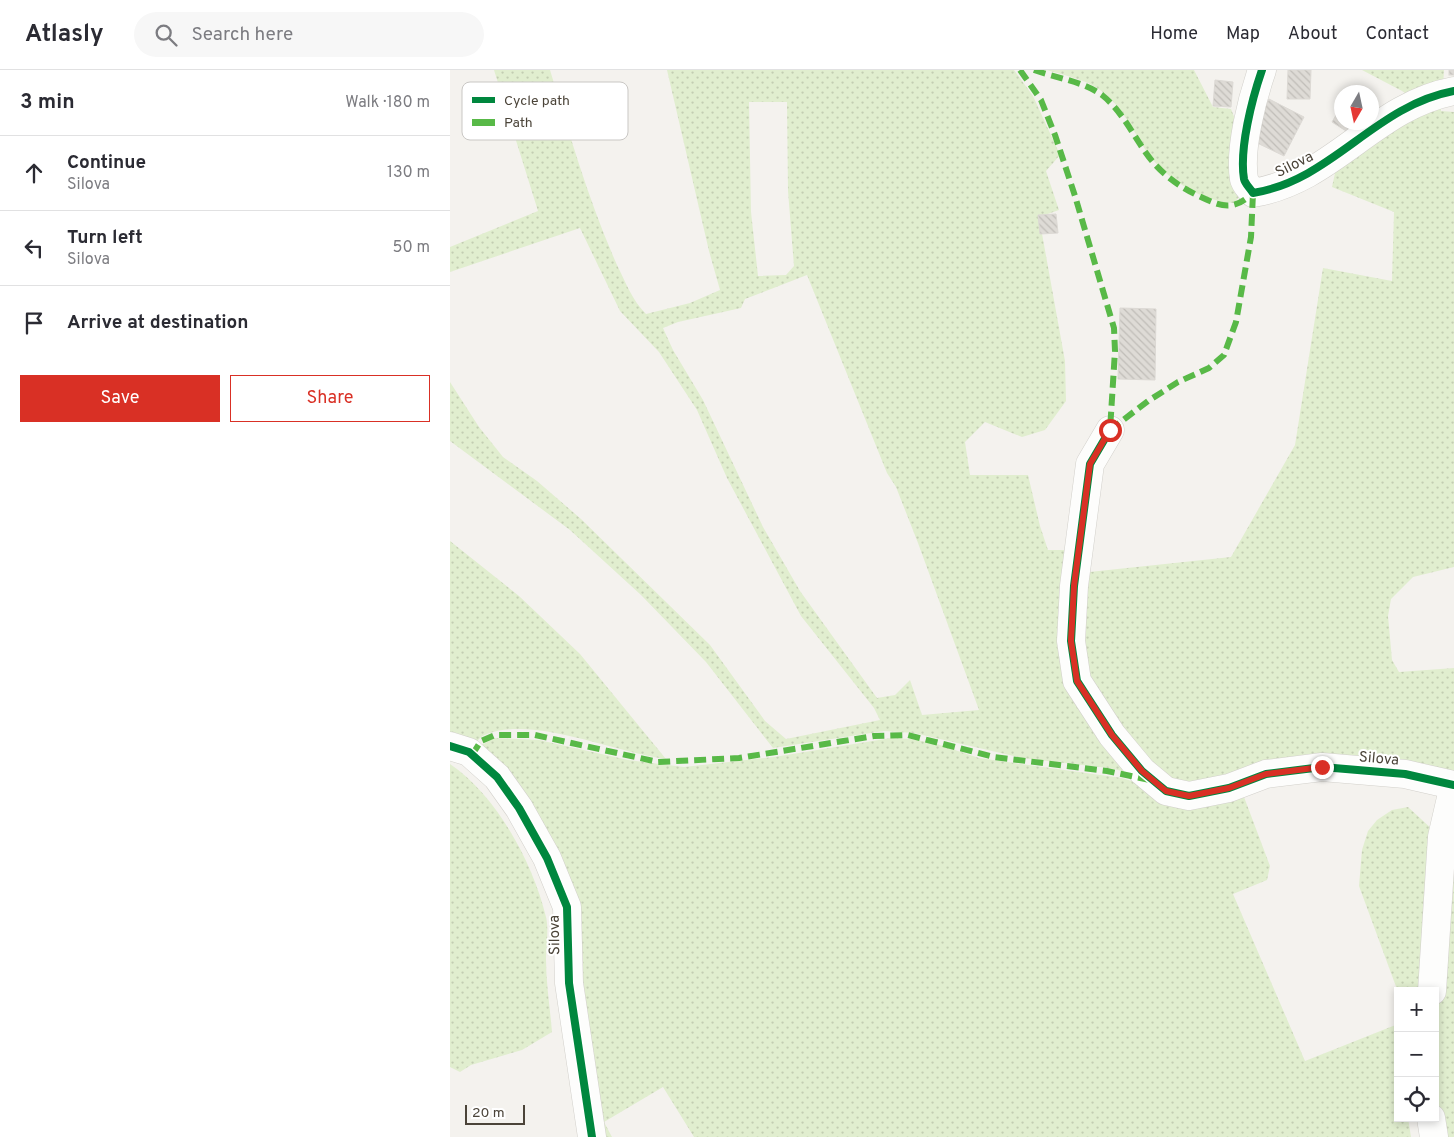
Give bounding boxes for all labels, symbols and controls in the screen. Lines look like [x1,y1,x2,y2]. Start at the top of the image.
search box [134,12,484,57]
text: Atlasly [25,20,104,50]
icon: search [152,21,180,49]
text: Search here [192,23,293,47]
text: Home [1150,23,1198,46]
text: Map [1226,23,1260,46]
text: About [1288,23,1337,46]
text: Contact [1365,23,1429,46]
legend [462,82,628,140]
north arrow [1334,85,1379,130]
text: 3 min [20,89,75,116]
text: Walk · 180 m [345,93,430,113]
text: Cycle path [504,93,570,110]
text: Path [504,115,533,132]
street label: Silova [1272,148,1317,183]
text: Continue [67,151,146,175]
icon: ahead [20,159,48,187]
text: 130 m [387,163,430,183]
text: Silova [67,175,110,195]
text: Turn left [67,226,143,250]
icon: left [20,234,48,262]
text: 50 m [393,238,430,258]
text: Silova [67,250,110,270]
icon: arrive [20,309,48,337]
text: Arrive at destination [67,311,248,335]
button: Save [20,375,220,422]
button: Share [230,375,430,422]
route start [1099,419,1122,442]
street label: Silova [1358,748,1400,771]
route end [1311,756,1334,779]
street label: Silova [546,915,565,955]
map controls [1394,987,1439,1122]
button: + [1394,987,1439,1032]
button: − [1394,1032,1439,1077]
button: locate [1394,1077,1439,1122]
scale bar [465,1102,525,1125]
text: 20 m [472,1105,505,1122]

